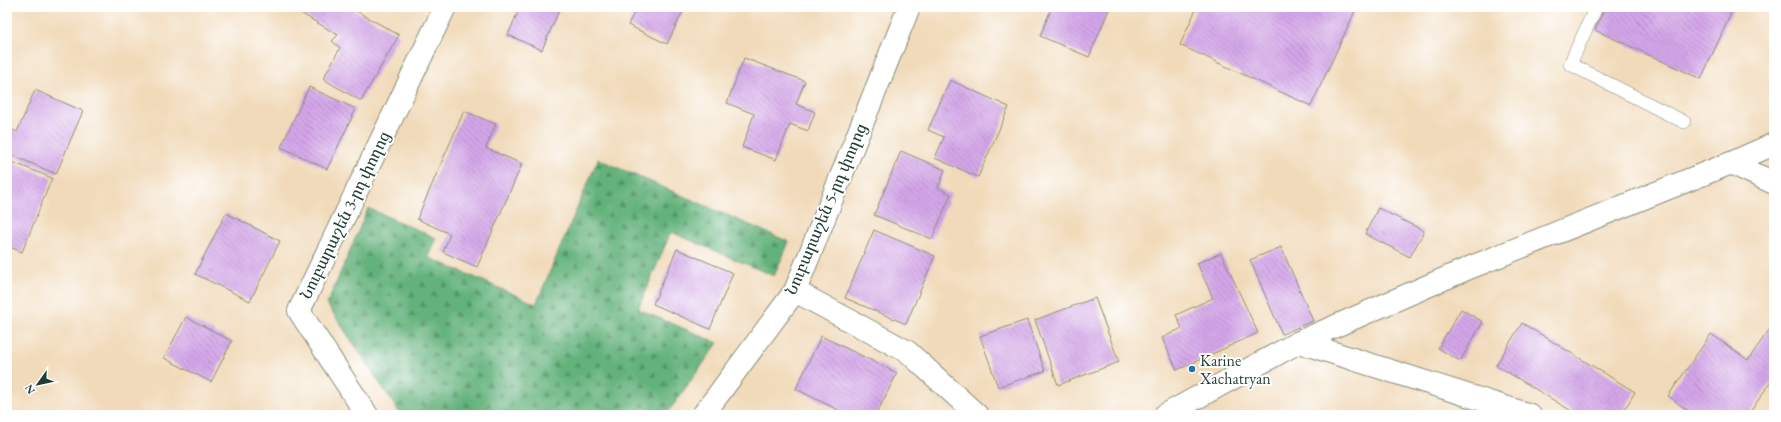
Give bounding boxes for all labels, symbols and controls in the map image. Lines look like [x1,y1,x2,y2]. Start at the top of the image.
street label: Նուբարաշեն 5-րդ փողոց [780,120,872,298]
street label: Նուբարաշեն 3-րդ փողոց [295,128,395,302]
place label: Karine Xachatryan [1199,350,1271,389]
north arrow [18,364,58,404]
marker: Karine Xachatryan [1187,364,1197,374]
text: N [21,382,38,397]

